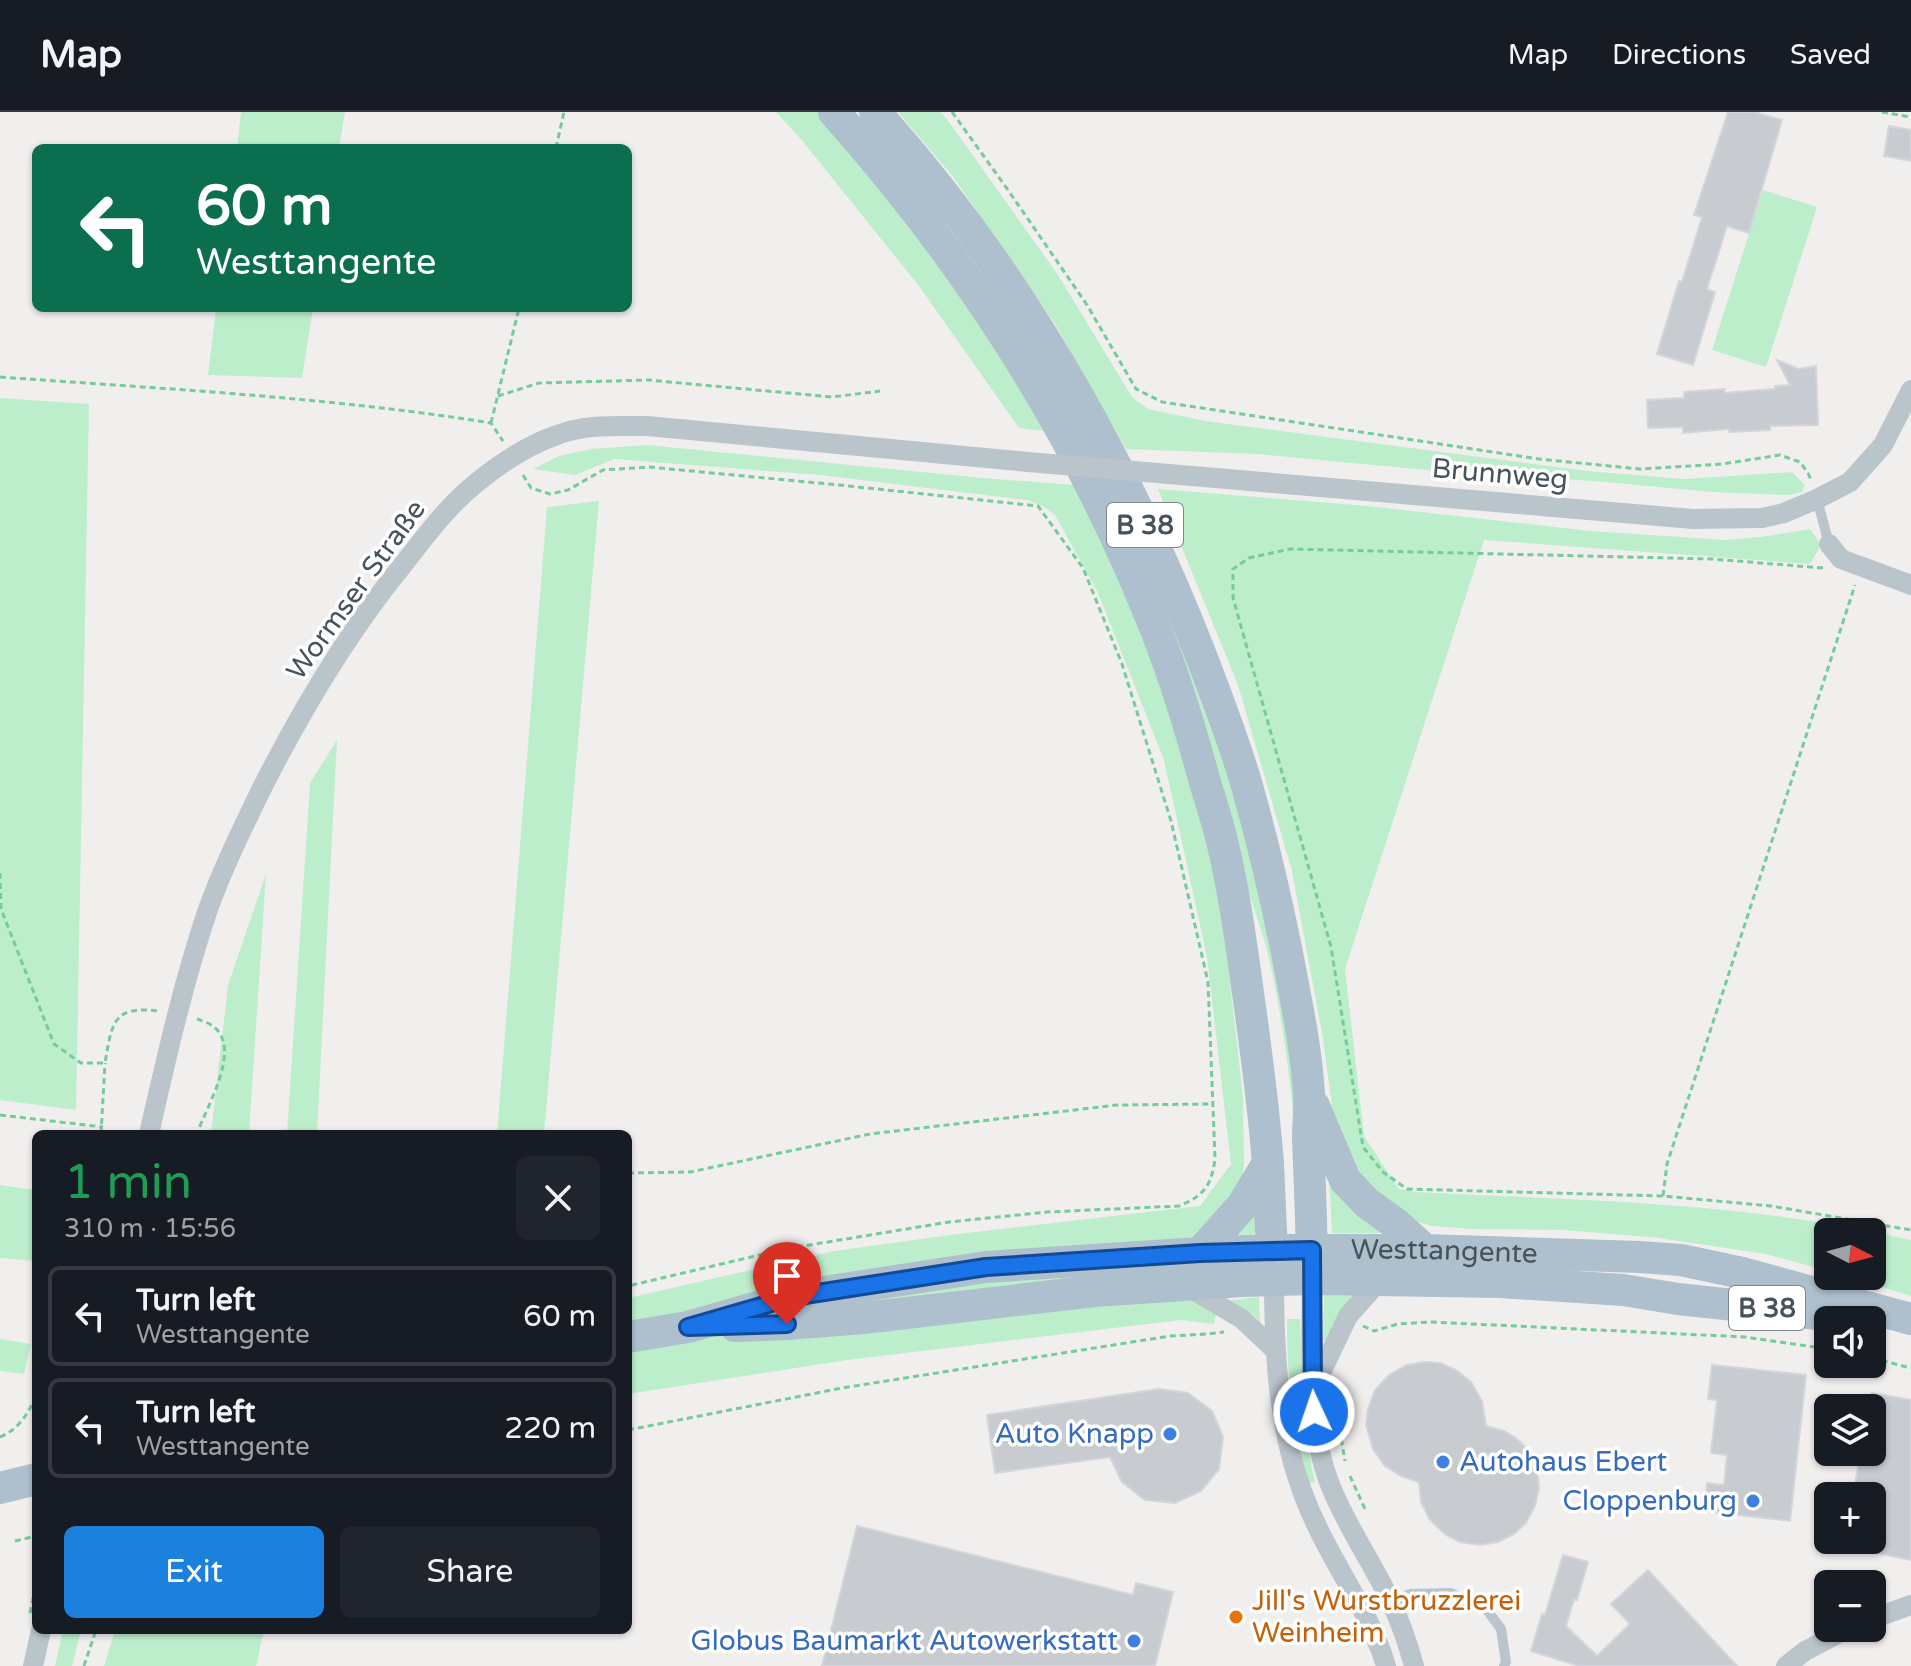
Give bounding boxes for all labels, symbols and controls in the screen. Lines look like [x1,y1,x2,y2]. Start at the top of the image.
text: Map [40,32,122,78]
text: Map [1508,38,1568,72]
text: Directions [1612,38,1746,72]
text: Saved [1790,38,1871,72]
text: 60 m [196,173,332,240]
icon: left [64,176,168,280]
text: Westtangente [196,241,436,284]
street label: Brunnweg [1431,451,1569,497]
street label: Wormser Straße [279,493,433,687]
road number: B 38 [1107,503,1183,547]
text: 1 min [64,1154,192,1212]
button: close [516,1156,600,1240]
text: 310 m · 15:56 [64,1213,236,1244]
north arrow [1814,1218,1886,1290]
map controls [1814,1218,1886,1642]
street label: Westtangente [1351,1233,1538,1271]
pin [753,1242,821,1324]
icon: arrive [765,1254,809,1298]
text: Turn left [136,1282,255,1319]
road number: B 38 [1729,1286,1805,1330]
icon: left [68,1294,112,1338]
text: 60 m [523,1298,596,1335]
button: sound [1814,1306,1886,1378]
text: Westtangente [136,1319,310,1350]
position arrow [1272,1370,1356,1454]
text: Turn left [136,1394,255,1431]
button: layers [1814,1394,1886,1466]
icon: left [68,1406,112,1450]
text: 220 m [504,1410,596,1447]
place label: Auto Knapp [995,1417,1154,1451]
marker: Auto Knapp [1161,1425,1179,1443]
text: Westtangente [136,1431,310,1462]
place label: Autohaus Ebert [1459,1445,1668,1479]
marker: Autohaus Ebert [1434,1453,1452,1471]
button: + [1814,1482,1886,1554]
place label: Cloppenburg [1563,1484,1737,1518]
marker: Cloppenburg [1744,1492,1762,1510]
button: Exit [64,1526,324,1618]
button: Share [340,1526,600,1618]
button: − [1814,1570,1886,1642]
place label: Jill's Wurstbruzzlerei Weinheim [1252,1584,1521,1650]
marker: Jill's Wurstbruzzlerei Weinheim [1227,1608,1245,1626]
place label: Globus Baumarkt Autowerkstatt [691,1624,1118,1658]
marker: Globus Baumarkt Autowerkstatt [1125,1632,1143,1650]

